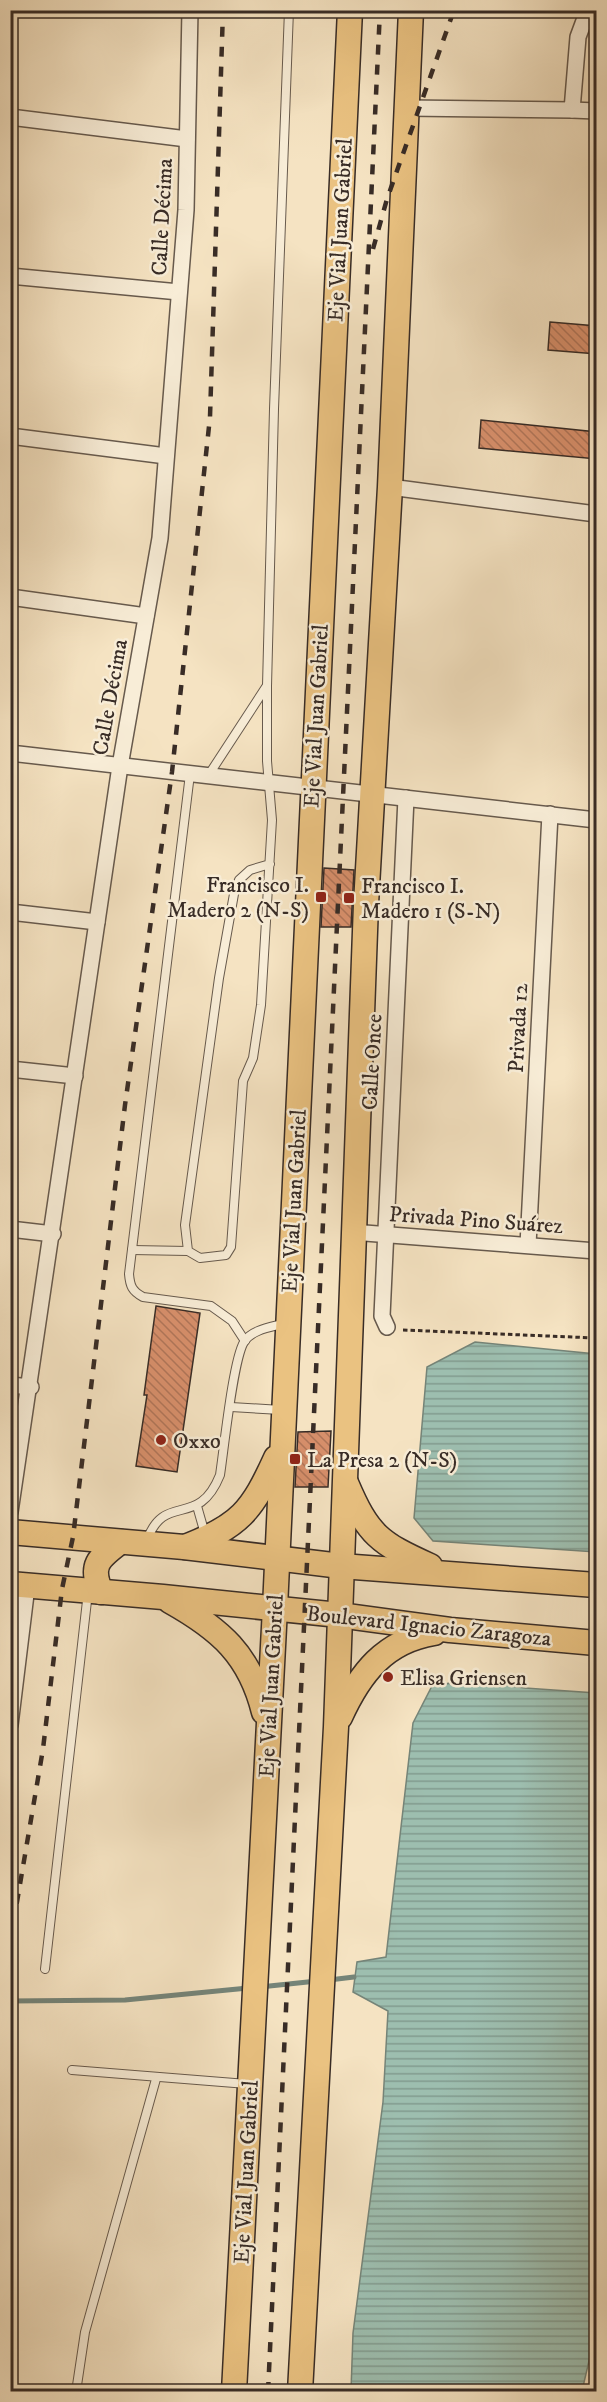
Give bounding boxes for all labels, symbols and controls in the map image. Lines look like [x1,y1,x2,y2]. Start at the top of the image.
street label: Eje Vial Juan Gabriel [322,137,359,323]
street label: Calle Décima [146,157,179,276]
street label: Eje Vial Juan Gabriel [298,623,335,809]
street label: Calle Décima [87,636,134,757]
place label: Francisco I. Madero 2 (N-S) [167,872,309,924]
place label: Francisco I. Madero 1 (S-N) [361,873,500,925]
marker: Francisco I. Madero 2 (N-S) [314,890,328,904]
marker: Francisco I. Madero 1 (S-N) [342,891,356,905]
street label: Privada 12 [503,982,534,1074]
street label: Calle Once [356,1013,389,1111]
street label: Eje Vial Juan Gabriel [276,1108,313,1294]
street label: Privada Pino Suárez [388,1201,564,1240]
place label: Oxxo [173,1428,221,1455]
marker: Oxxo [154,1433,168,1447]
place label: La Presa 2 (N-S) [307,1447,457,1474]
marker: La Presa 2 (N-S) [288,1452,302,1466]
street label: Eje Vial Juan Gabriel [253,1593,290,1779]
street label: Boulevard Ignacio Zaragoza [305,1600,553,1653]
place label: Elisa Griensen [400,1665,528,1692]
marker: Elisa Griensen [381,1670,395,1684]
street label: Eje Vial Juan Gabriel [228,2079,265,2265]

